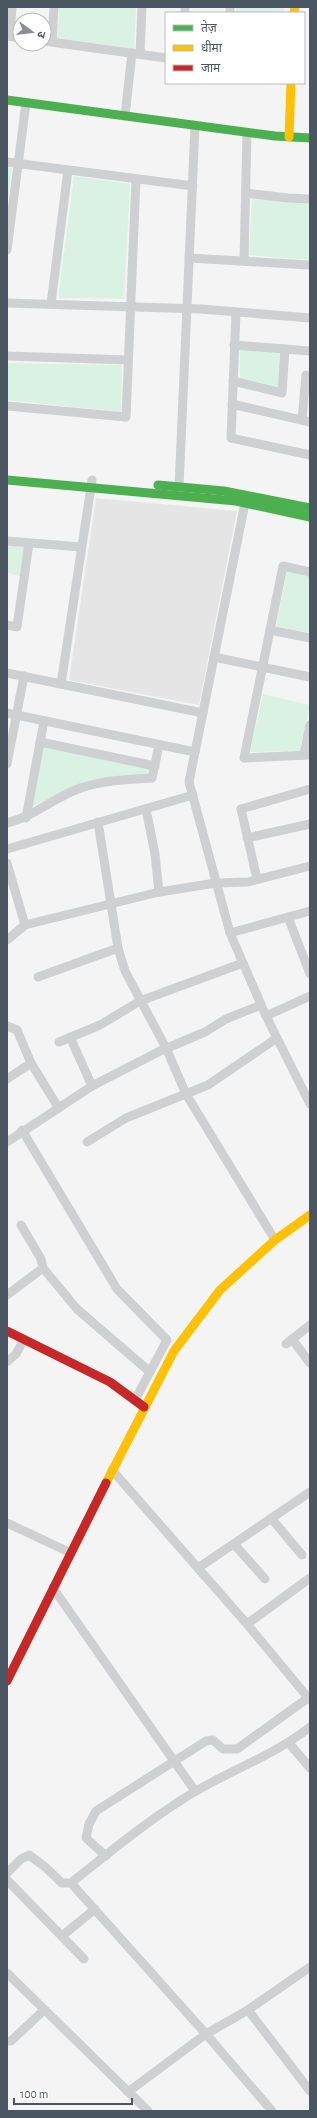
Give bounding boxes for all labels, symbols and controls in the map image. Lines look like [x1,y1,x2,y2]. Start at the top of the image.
north arrow [12,12,52,52]
legend [165,12,305,84]
text: तेज़ [201,20,218,34]
text: उ [35,30,47,40]
text: धीमा [201,40,223,54]
text: जाम [201,62,221,74]
scale bar [14,2080,132,2106]
text: 100 m [20,2088,48,2100]

